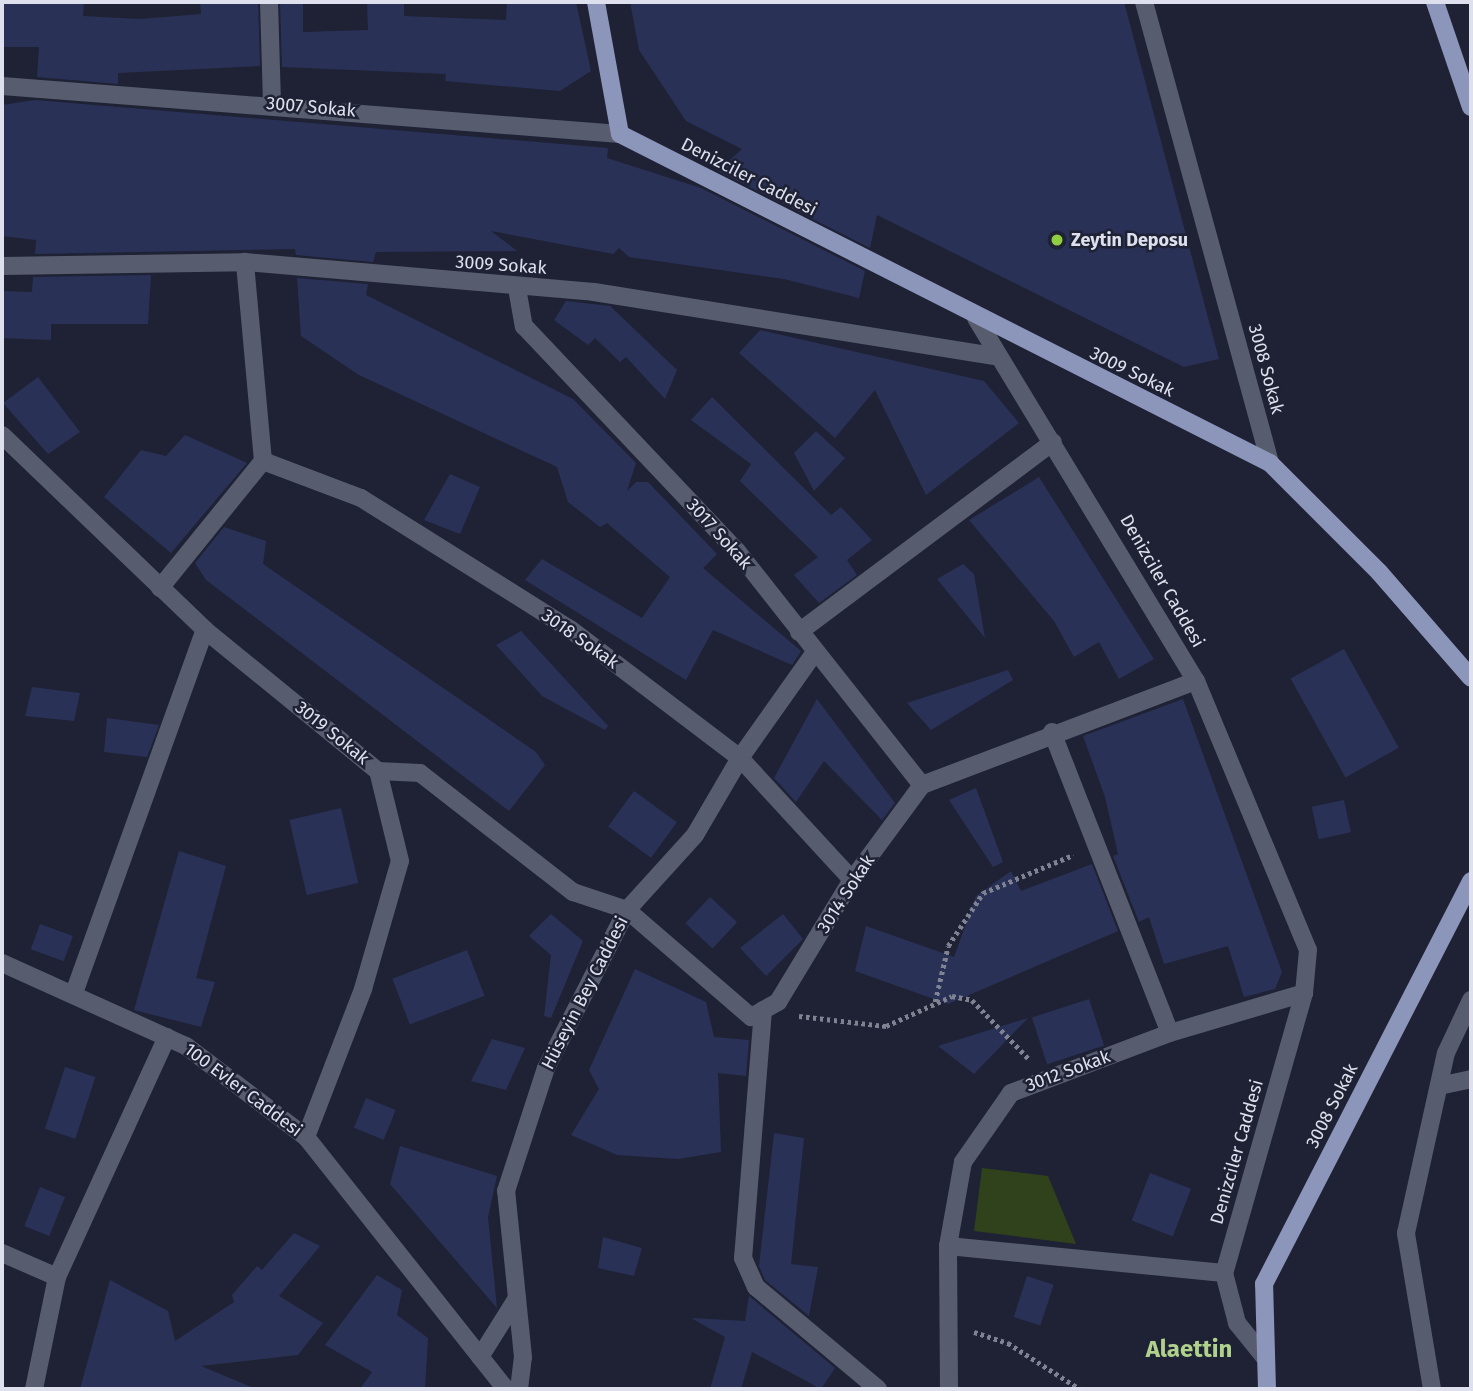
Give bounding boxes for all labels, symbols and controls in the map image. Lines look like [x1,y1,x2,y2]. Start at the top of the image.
street label: 3007 Sokak [265,92,357,122]
street label: Denizciler Caddesi [677,133,821,221]
place label: Zeytin Deposu [1071,229,1188,251]
marker: Zeytin Deposu [1049,232,1065,248]
street label: 3009 Sokak [455,251,547,279]
street label: 3008 Sokak [1244,322,1288,416]
street label: 3009 Sokak [1086,342,1178,402]
street label: 3017 Sokak [682,494,756,574]
street label: Denizciler Caddesi [1115,511,1209,651]
street label: 3018 Sokak [537,605,623,673]
street label: 3019 Sokak [291,697,373,769]
street label: 3014 Sokak [813,851,879,937]
street label: Hüseyin Bey Caddesi [537,913,633,1073]
street label: 100 Evler Caddesi [180,1039,306,1141]
street label: 3012 Sokak [1023,1046,1113,1096]
street label: 3008 Sokak [1301,1060,1363,1152]
street label: Denizciler Caddesi [1206,1077,1268,1227]
district label: Alaettin [1146,1336,1232,1364]

